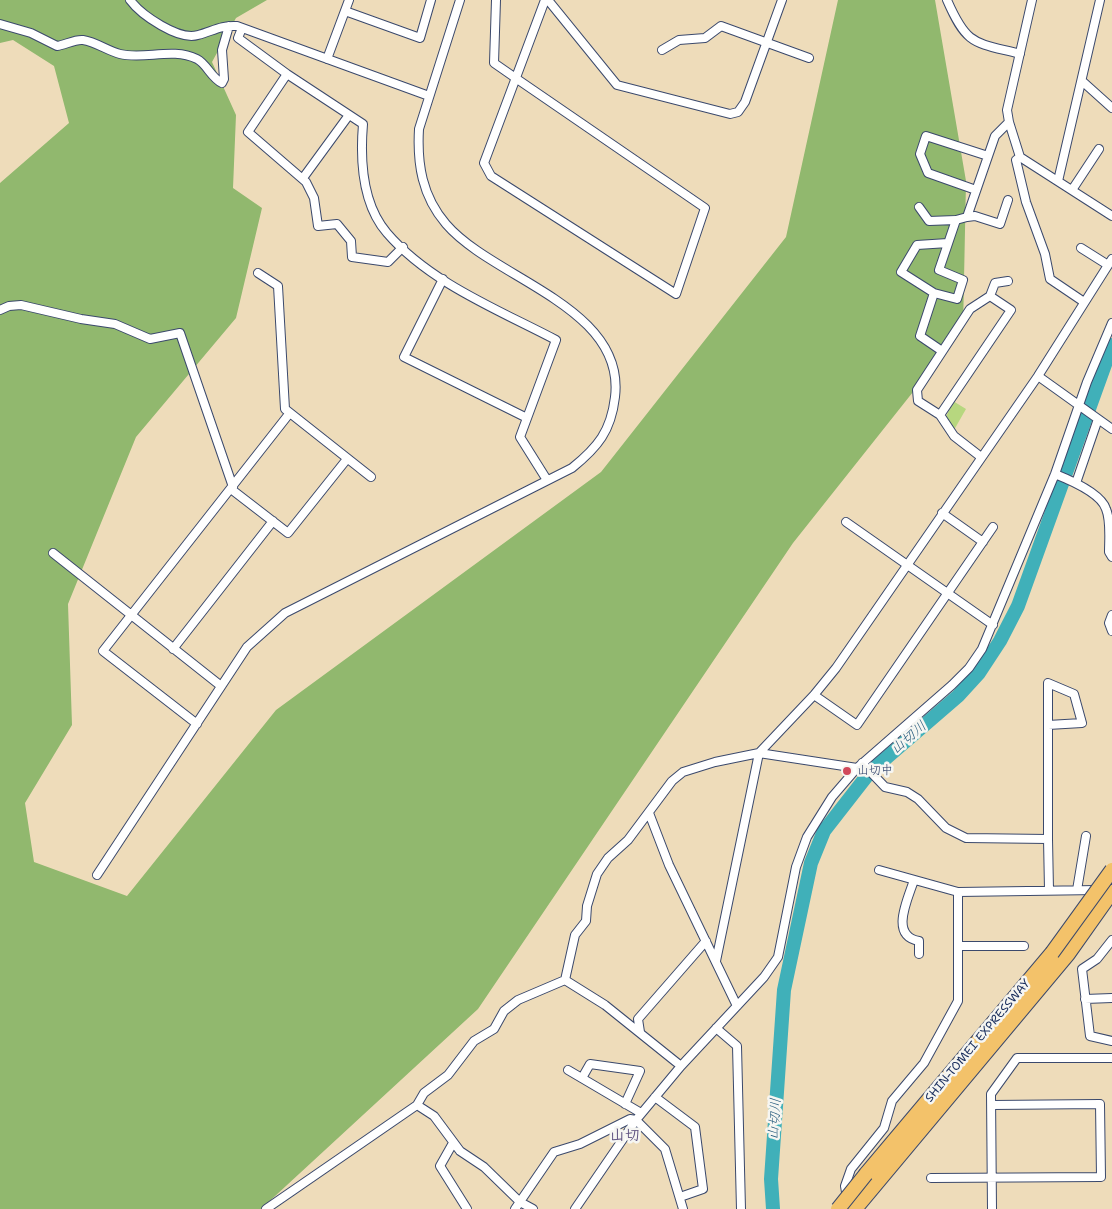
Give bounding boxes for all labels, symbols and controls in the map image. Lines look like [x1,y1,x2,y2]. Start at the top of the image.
water label: 山切川 [888,718,930,758]
place label: 山切中 [857,764,893,778]
marker: 山切中 [841,765,853,777]
street label: SHIN-TOMEI EXPRESSWAY [922,977,1034,1105]
water label: 山切川 [765,1097,785,1141]
district label: 山切 [610,1127,640,1145]

